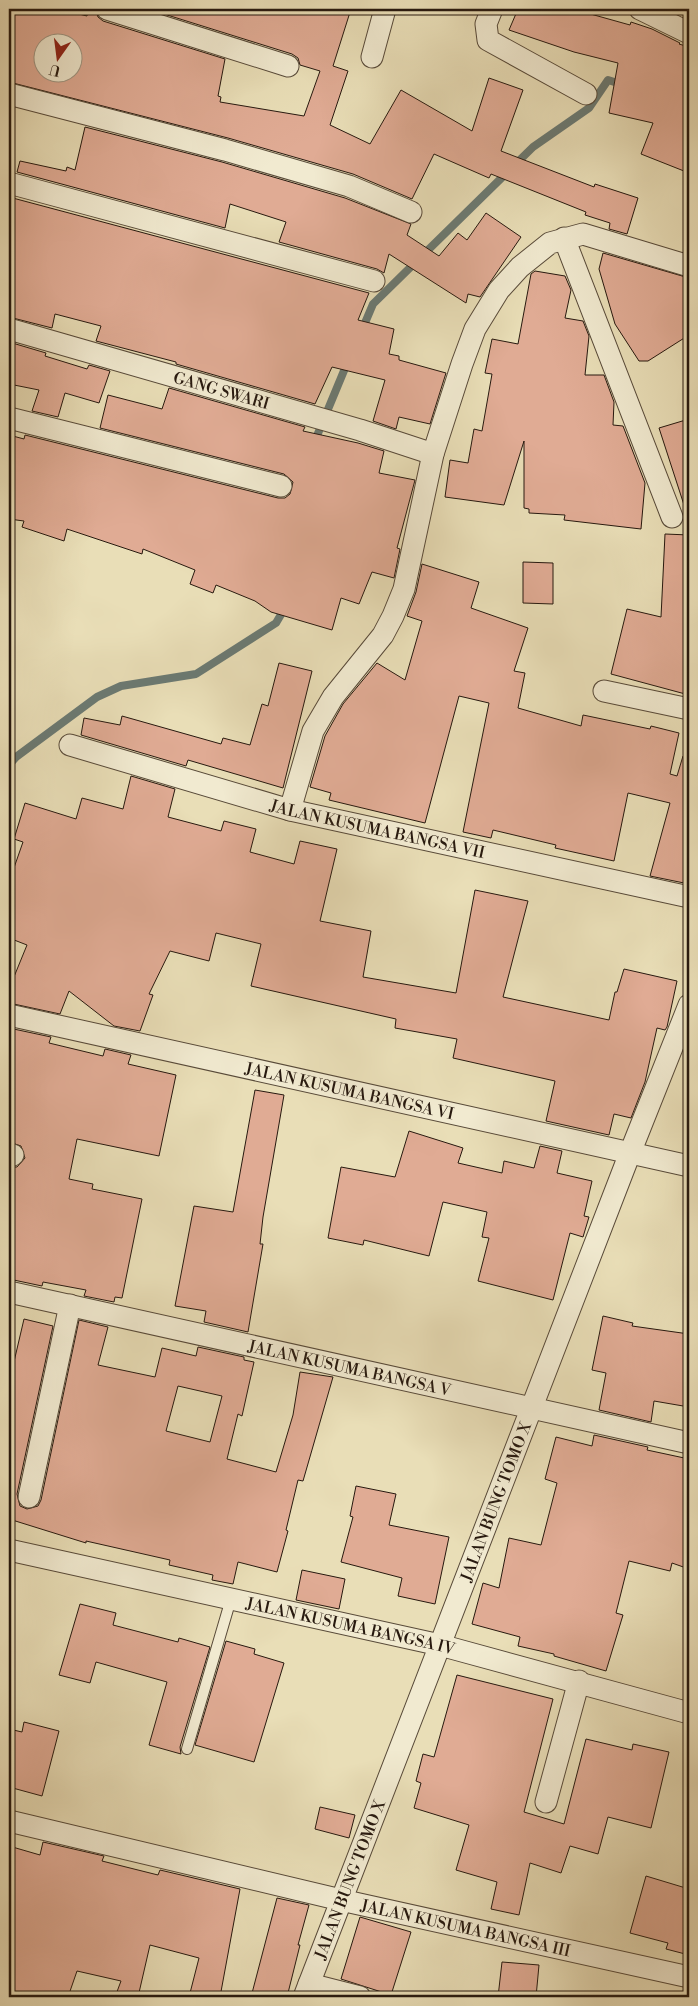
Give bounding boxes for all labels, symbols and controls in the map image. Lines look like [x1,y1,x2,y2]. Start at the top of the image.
north arrow [32,32,82,82]
text: U [48,60,63,80]
street label: GANG SWARI [171,368,271,414]
street label: JALAN KUSUMA BANGSA VII [267,795,487,863]
street label: JALAN KUSUMA BANGSA VI [242,1059,456,1125]
street label: JALAN KUSUMA BANGSA V [245,1336,453,1401]
street label: JALAN BUNG TOMO X [456,1418,536,1585]
street label: JALAN KUSUMA BANGSA IV [243,1593,458,1660]
street label: JALAN BUNG TOMO X [310,1796,391,1963]
street label: JALAN KUSUMA BANGSA III [358,1895,572,1961]

